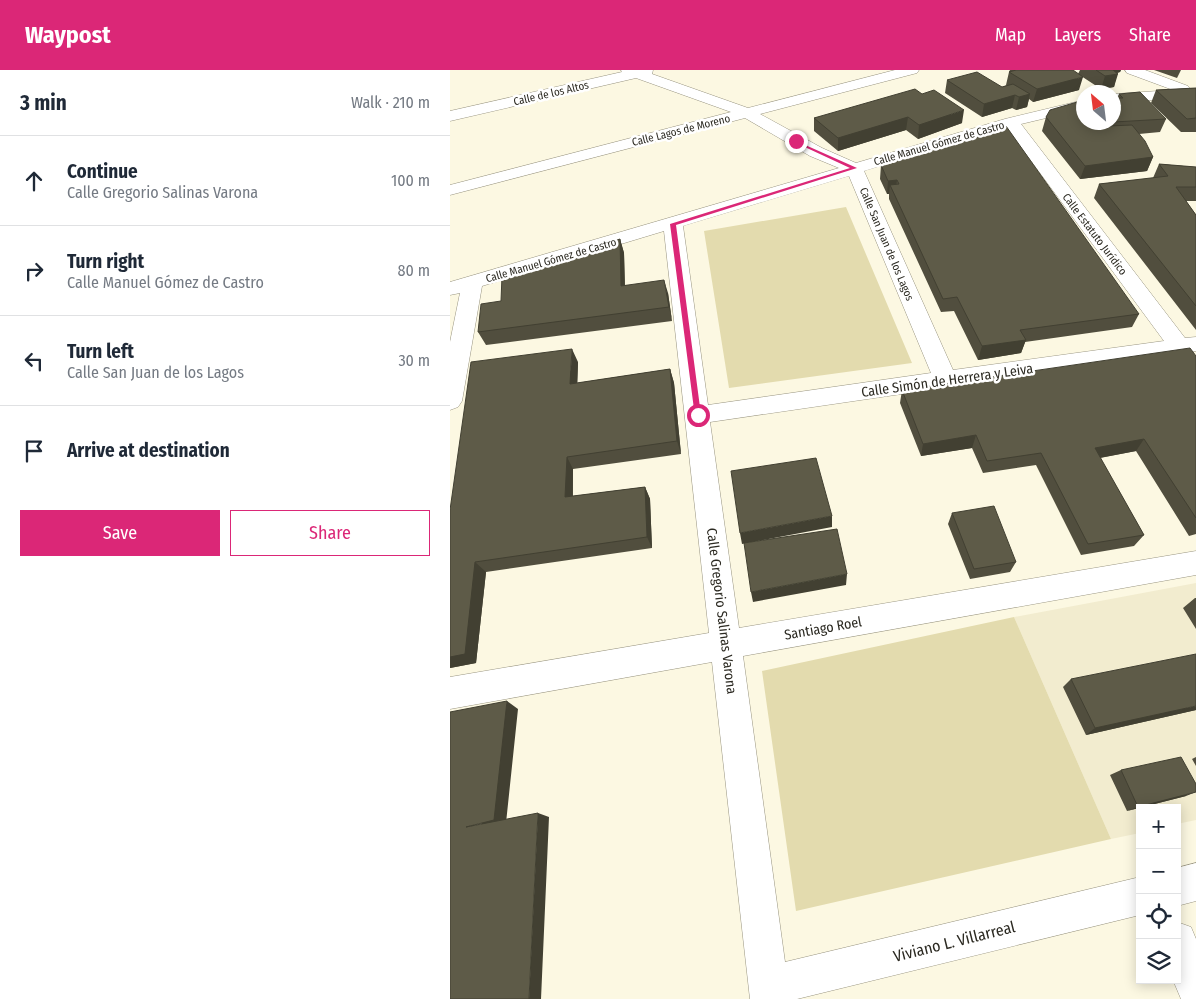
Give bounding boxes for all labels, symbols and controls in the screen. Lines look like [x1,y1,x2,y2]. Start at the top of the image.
text: Waypost [25,21,111,49]
text: Map [995,24,1026,46]
text: Layers [1054,24,1101,46]
text: Share [1129,24,1171,46]
street label: Calle de los Altos [512,78,590,108]
north arrow [1076,85,1121,130]
text: 3 min [20,90,67,116]
text: Walk · 210 m [351,93,430,112]
street label: Calle Lagos de Moreno [631,112,732,149]
street label: Calle Manuel Gómez de Castro [872,119,1006,168]
route end [785,130,808,153]
text: Continue [67,160,138,183]
icon: ahead [20,167,48,195]
text: 100 m [391,171,430,190]
text: Calle Gregorio Salinas Varona [67,183,258,202]
street label: Calle San Juan de los Lagos [857,186,916,303]
street label: Calle Estatuto Jurídico [1060,191,1130,278]
street label: Calle Manuel Gómez de Castro [484,236,618,285]
text: Turn right [67,250,144,273]
icon: right [20,257,48,285]
text: 80 m [398,261,430,280]
text: Calle Manuel Gómez de Castro [67,273,264,292]
text: Turn left [67,340,134,363]
icon: left [20,347,48,375]
text: 30 m [398,351,430,370]
street label: Calle Simón de Herrera y Leiva [860,360,1034,401]
text: Calle San Juan de los Lagos [67,363,244,382]
route start [687,404,710,427]
icon: arrive [20,437,48,465]
text: Arrive at destination [67,439,230,462]
button: Save [20,510,220,556]
button: Share [230,510,430,556]
street label: Calle Gregorio Salinas Varona [703,527,740,695]
street label: Santiago Roel [783,613,863,644]
map controls [1136,804,1181,984]
button: + [1136,804,1181,849]
button: − [1136,849,1181,894]
button: locate [1136,894,1181,939]
street label: Viviano L. Villarreal [891,917,1017,966]
button: layers [1136,939,1181,984]

